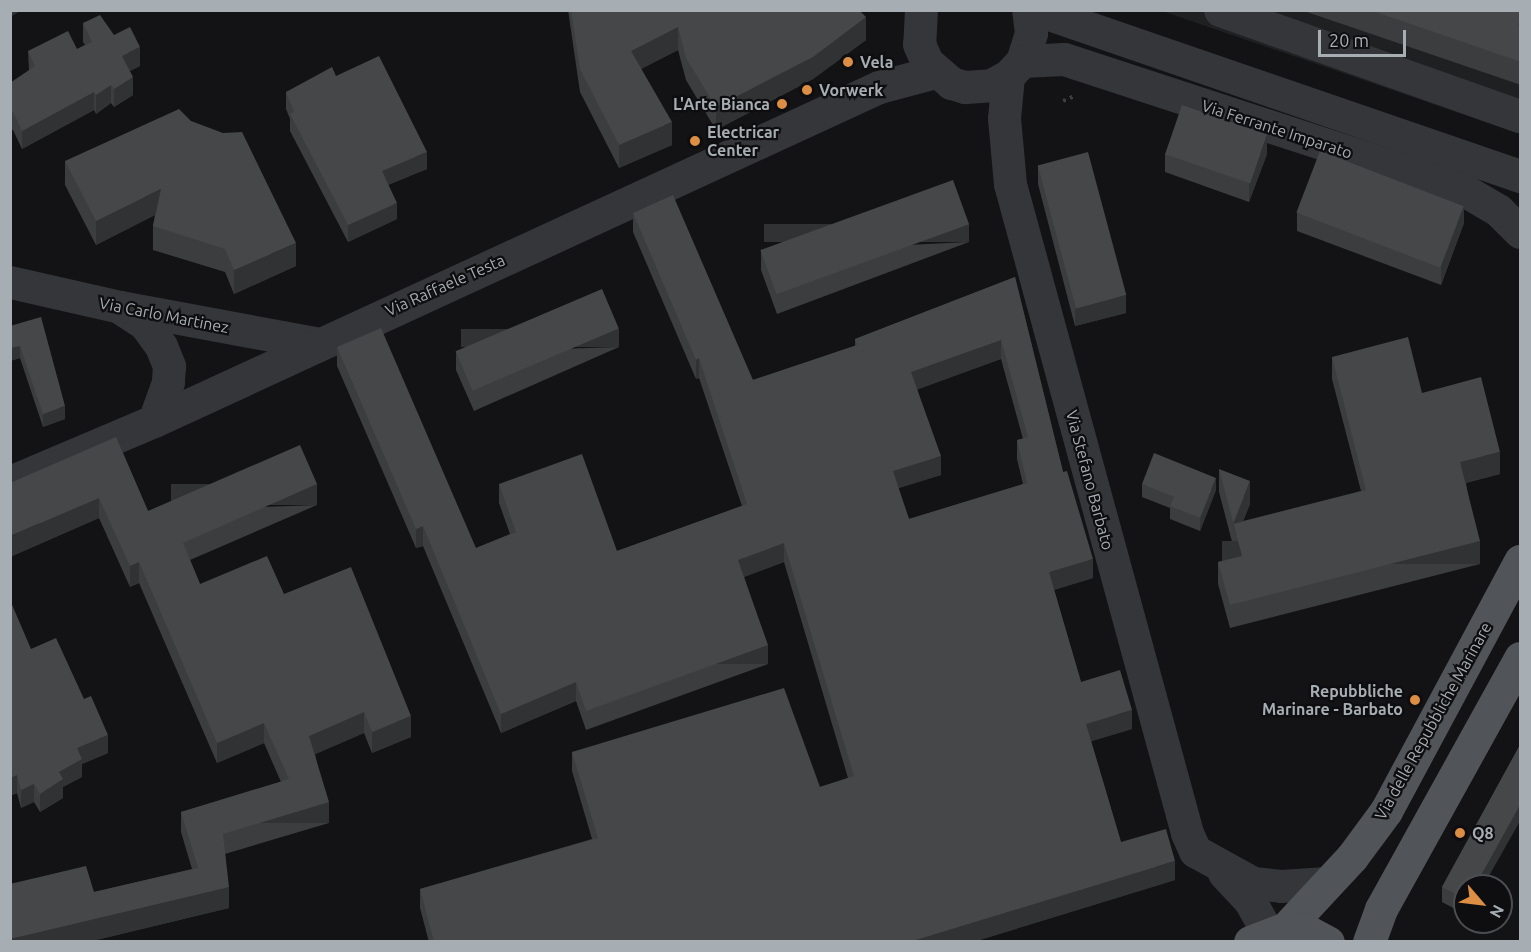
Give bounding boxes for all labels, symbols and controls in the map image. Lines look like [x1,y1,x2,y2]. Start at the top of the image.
scale bar [1321,18,1410,56]
text: 20 m [1329,30,1369,50]
place label: Vela [860,52,893,72]
marker: Vela [841,55,855,69]
place label: Vorwerk [819,80,883,100]
marker: Vorwerk [800,83,814,97]
place label: L'Arte Bianca [673,94,770,114]
street label: Via Ferrante Imparato [1199,96,1355,162]
marker: L'Arte Bianca [775,97,789,111]
place label: Electricar Center [707,122,779,160]
marker: Electricar Center [688,134,702,148]
street label: Via Raffaele Testa [382,250,508,320]
street label: Via Carlo Martinez [98,293,230,337]
street label: Via Stefano Barbato [1062,408,1118,552]
street label: Via delle Repubbliche Marinare [1371,619,1495,823]
place label: Repubbliche Marinare - Barbato [1262,681,1403,719]
marker: Repubbliche Marinare - Barbato [1408,693,1422,707]
place label: Q8 [1472,823,1494,843]
marker: Q8 [1453,826,1467,840]
north arrow [1453,874,1513,934]
text: N [1486,902,1508,921]

